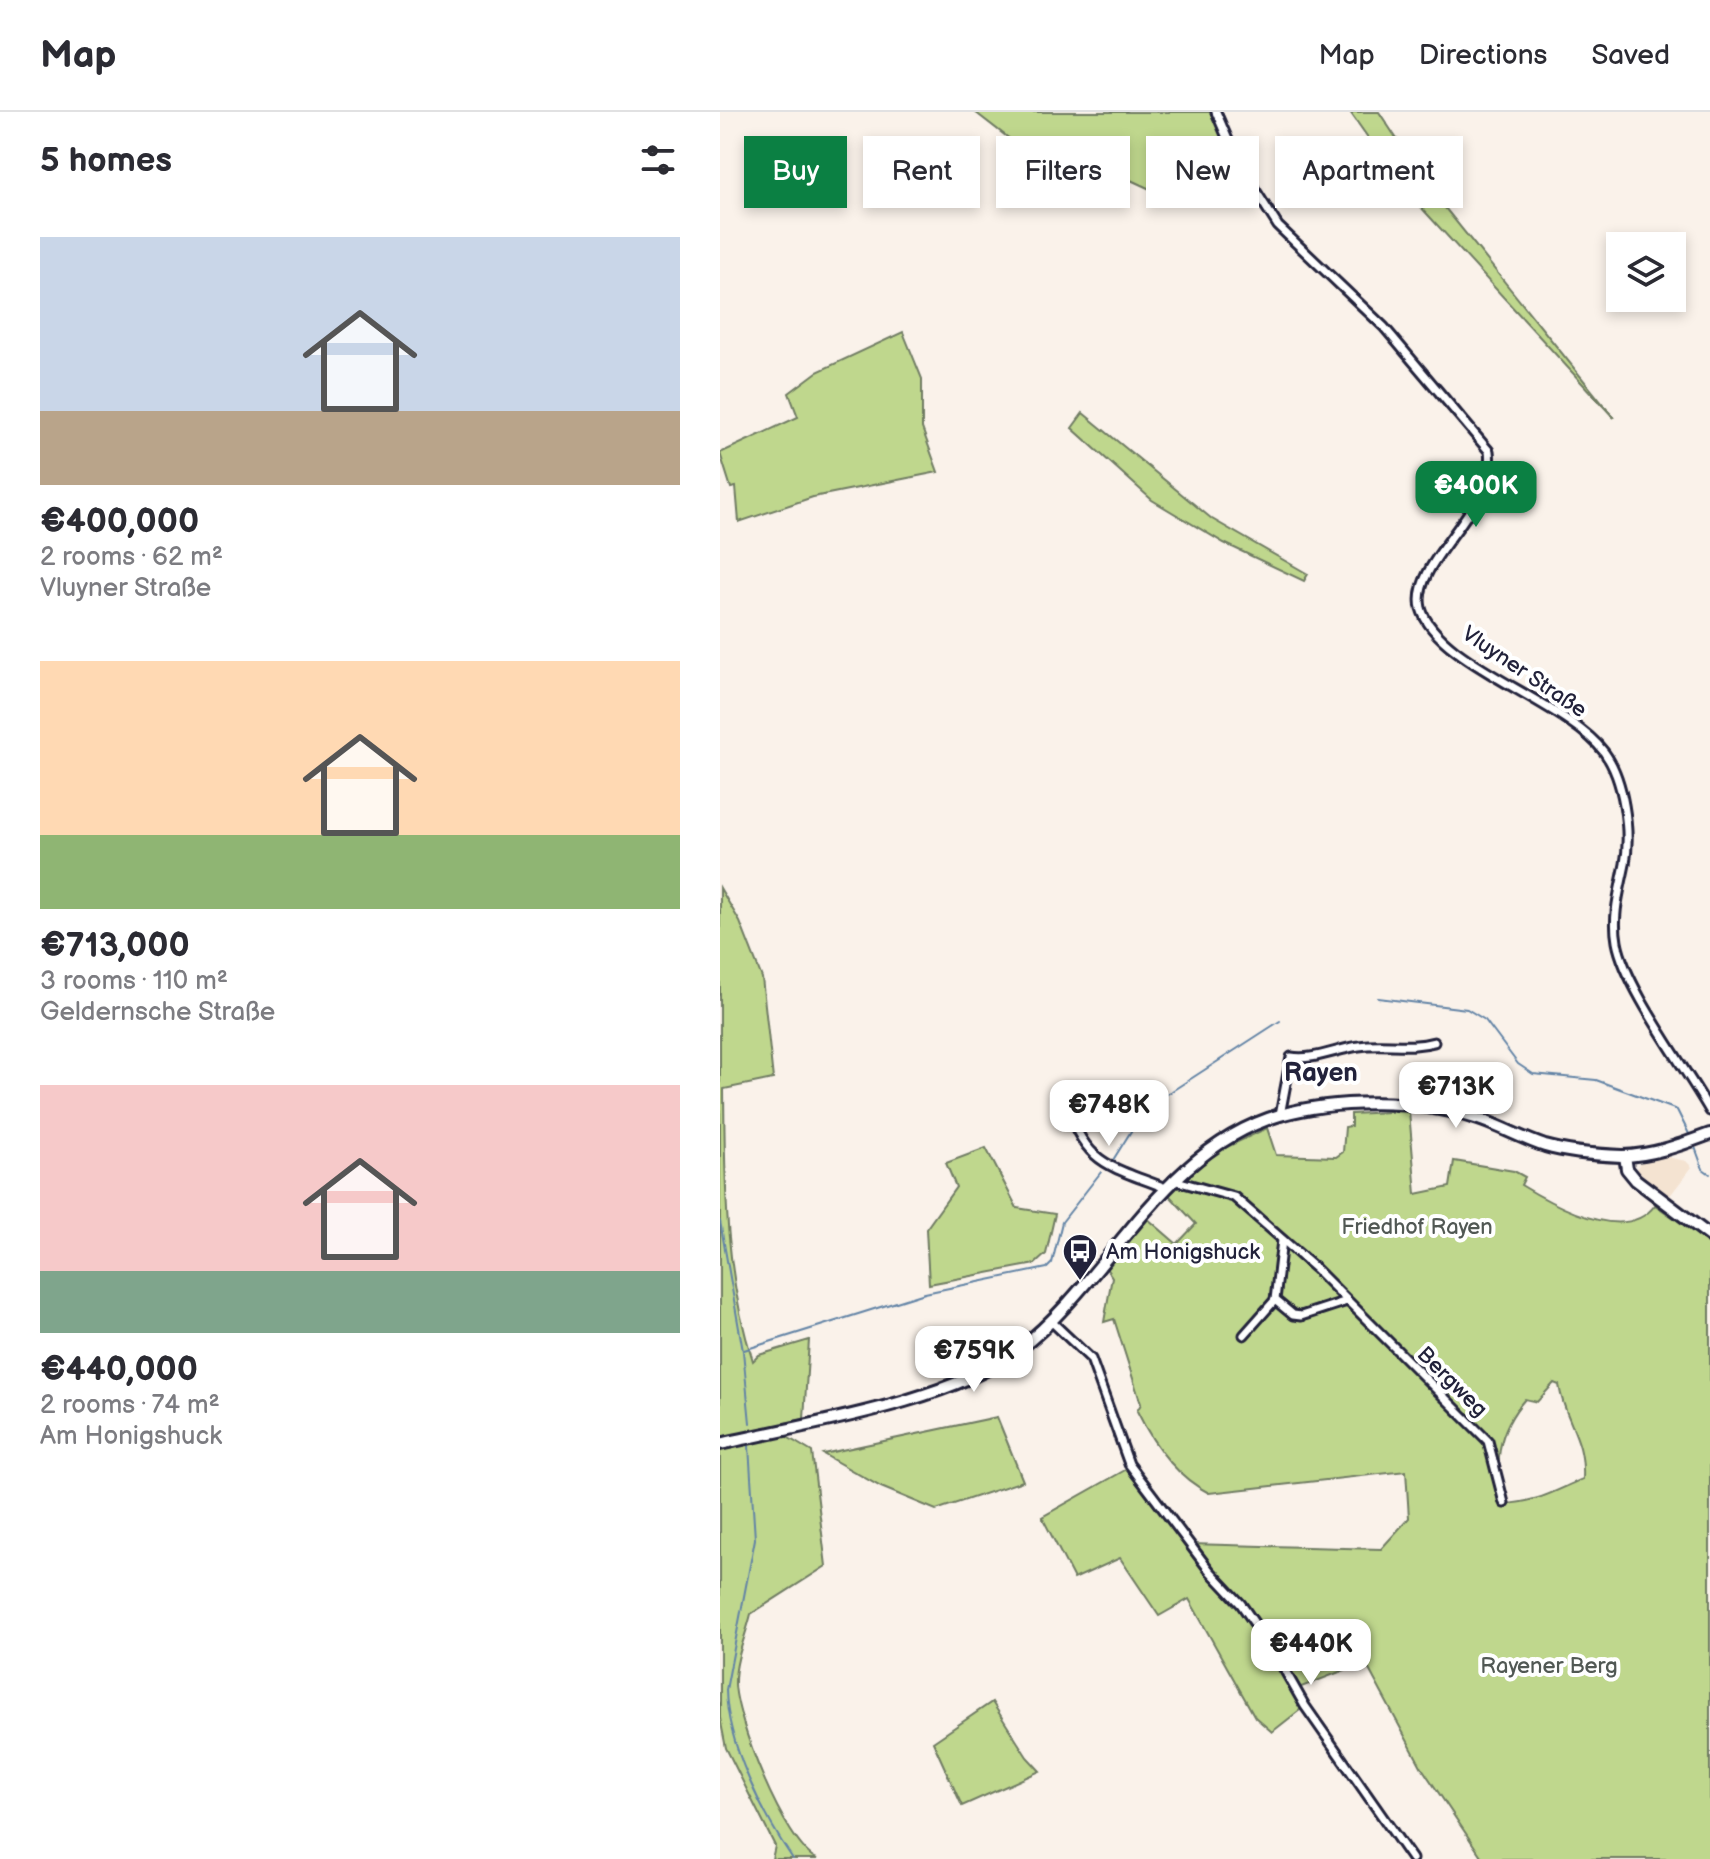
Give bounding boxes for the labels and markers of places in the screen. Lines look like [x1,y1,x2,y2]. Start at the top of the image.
pin: €400K [1420,461,1532,529]
pin: €713K [1400,1062,1512,1130]
pin: €748K [1053,1080,1165,1148]
bus stop icon: Am Honigshuck [1061,1232,1099,1282]
place label: Am Honigshuck [1106,1239,1260,1266]
pin: €759K [918,1326,1030,1394]
pin: €440K [1255,1619,1367,1687]

